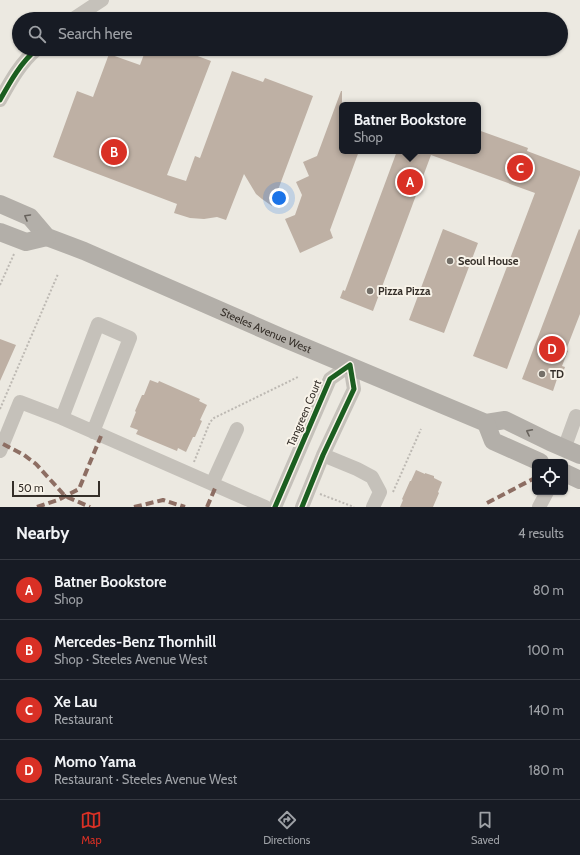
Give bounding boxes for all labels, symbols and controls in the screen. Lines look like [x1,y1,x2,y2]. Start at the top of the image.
search box [12,12,568,56]
icon: search [26,23,48,45]
text: Search here [58,25,133,43]
popup [339,102,481,154]
text: Batner Bookstore [354,111,466,129]
text: Shop [354,129,383,145]
pin: B [101,137,127,167]
pin: C [507,153,533,183]
pin: A [397,167,423,197]
your location [269,188,289,208]
one-way arrow [24,214,31,221]
place label: Seoul House [458,254,519,268]
marker: Seoul House [445,256,455,266]
place label: Pizza Pizza [378,284,431,298]
marker: Pizza Pizza [365,286,375,296]
street label: Steeles Avenue West [218,305,314,356]
pin: D [539,334,565,364]
place label: TD [550,367,564,381]
marker: TD [537,369,547,379]
street label: Tangreen Court [284,377,324,448]
one-way arrow [525,429,533,437]
map controls [532,459,568,495]
button: locate [532,459,568,495]
scale bar [12,479,100,498]
text: 50 m [18,481,44,495]
text: Nearby [16,523,69,543]
text: 4 results [518,525,564,541]
text: Batner Bookstore [54,573,167,591]
text: A [25,582,33,598]
text: 80 m [533,582,564,598]
text: Shop [54,591,83,607]
text: Mercedes-Benz Thornhill [54,633,216,651]
text: B [25,642,33,658]
text: 100 m [527,642,564,658]
text: Shop · Steeles Avenue West [54,651,207,667]
text: Xe Lau [54,693,97,711]
text: C [25,702,33,718]
text: 140 m [529,702,564,718]
text: Restaurant [54,711,113,727]
text: Momo Yama [54,753,136,771]
text: D [24,762,34,778]
text: 180 m [528,762,564,778]
text: Restaurant · Steeles Avenue West [54,771,237,787]
tab: Map [80,809,102,847]
tab: Directions [263,809,310,847]
tab: Saved [471,809,500,847]

